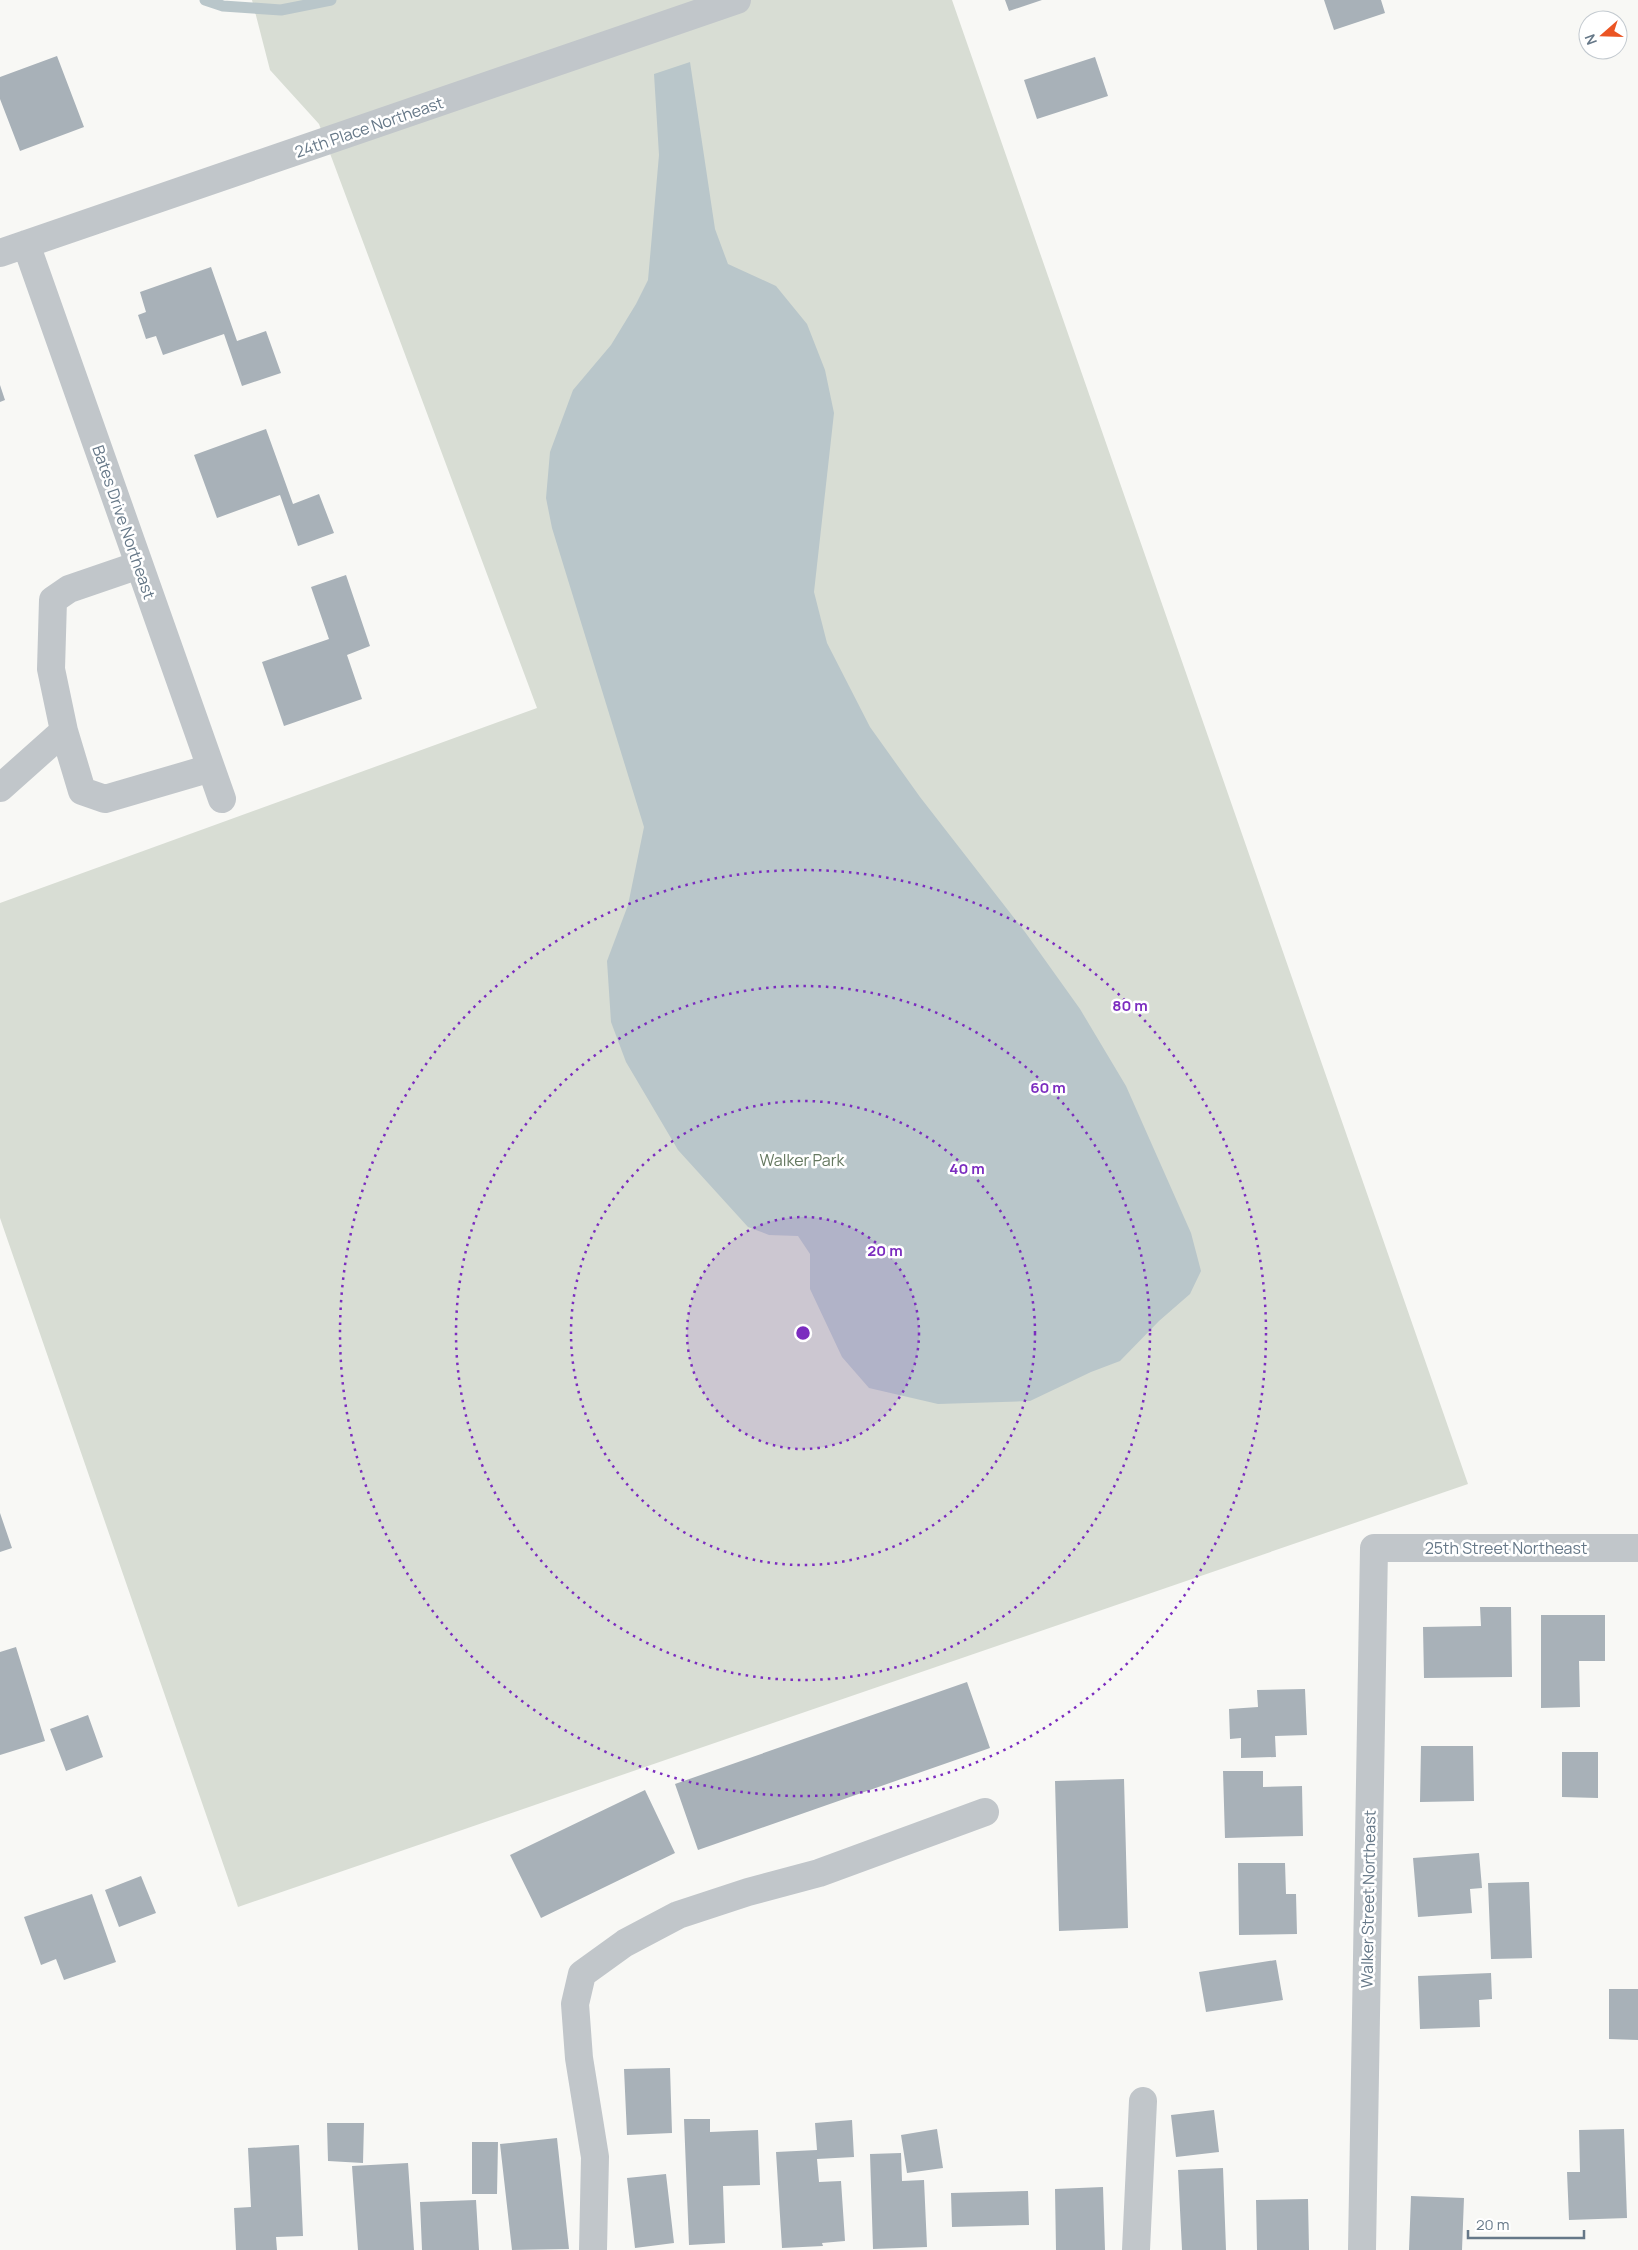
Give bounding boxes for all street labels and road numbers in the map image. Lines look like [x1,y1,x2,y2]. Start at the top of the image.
street label: 24th Place Northeast [292,91,446,163]
street label: Bates Drive Northeast [87,442,161,602]
street label: 25th Street Northeast [1425,1537,1587,1559]
street label: Walker Street Northeast [1355,1810,1381,1988]

